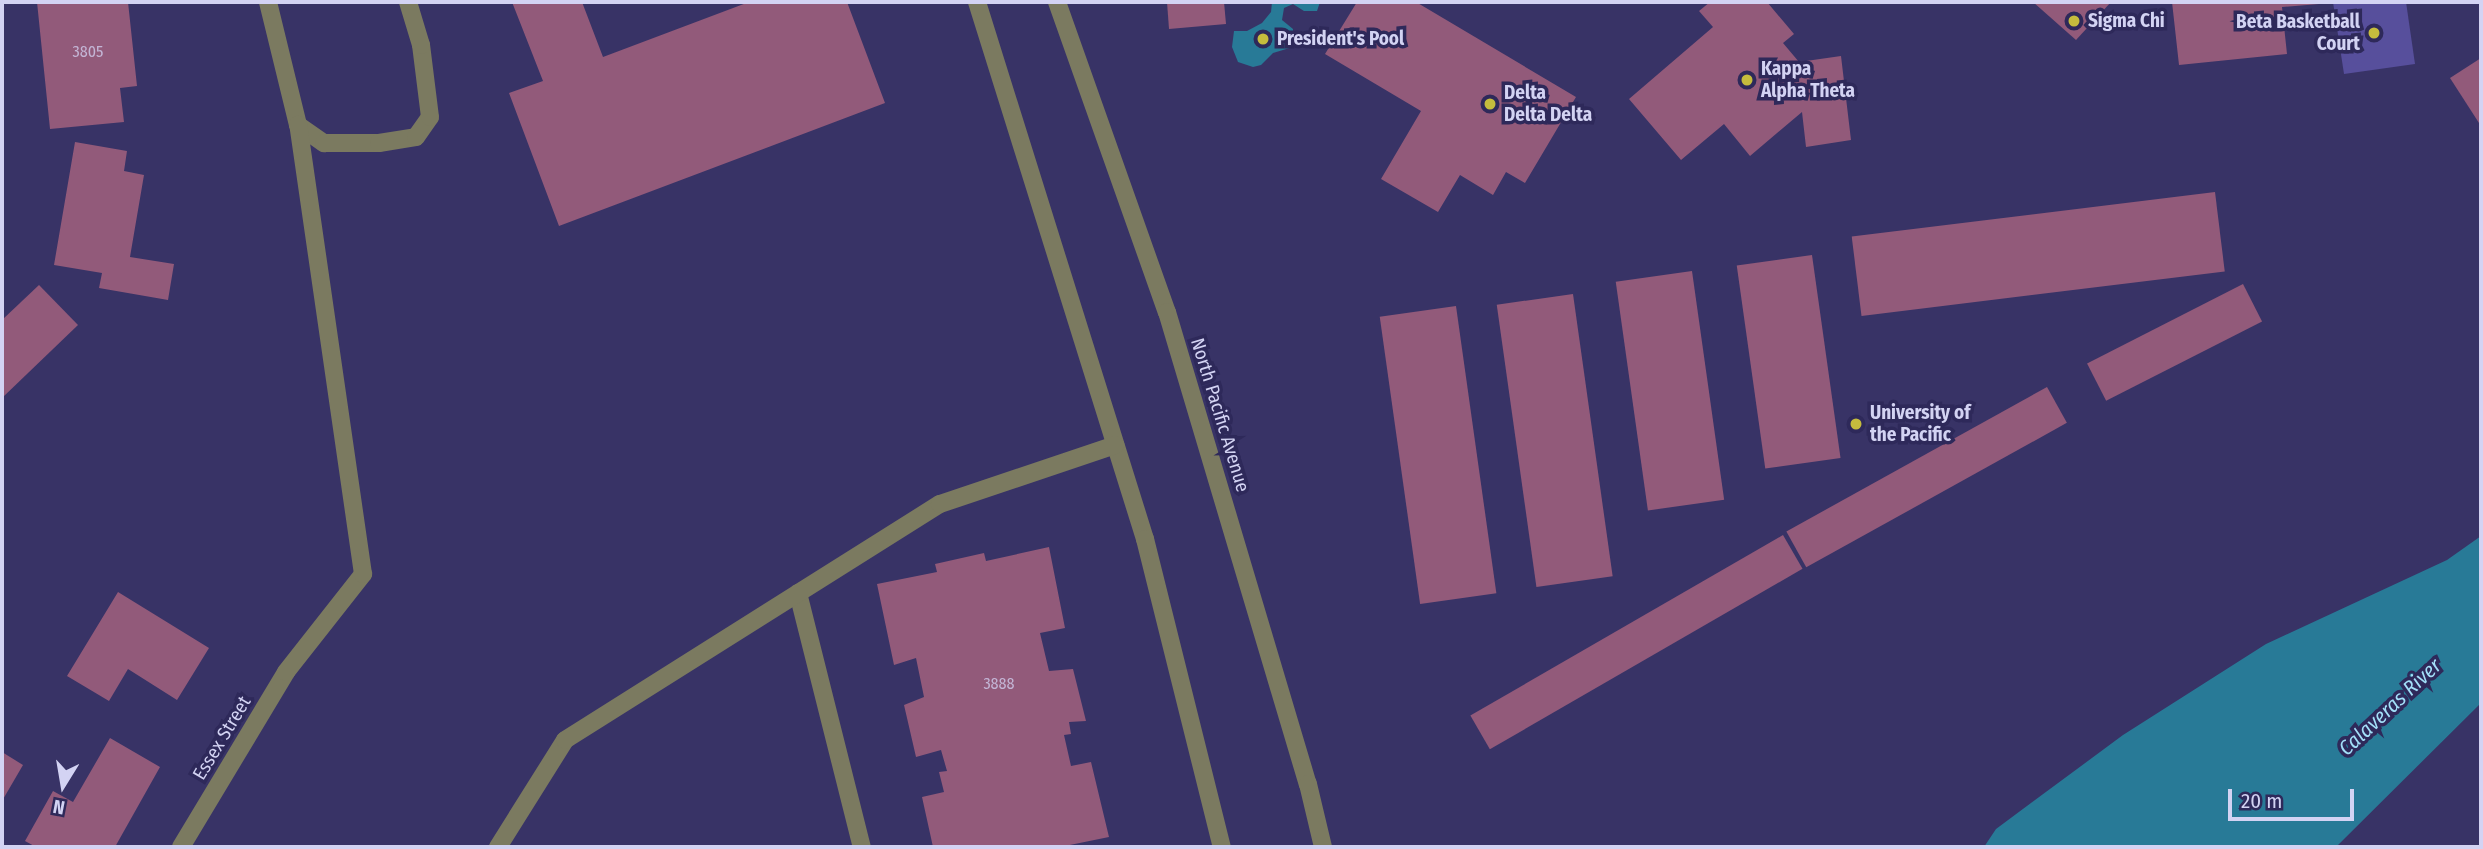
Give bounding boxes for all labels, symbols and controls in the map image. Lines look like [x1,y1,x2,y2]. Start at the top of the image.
place label: Sigma Chi [2088,10,2165,32]
place label: Beta Basketball Court [2236,11,2360,55]
marker: Sigma Chi [2066,13,2082,29]
marker: Beta Basketball Court [2366,25,2382,41]
place label: President's Pool [1277,28,1404,50]
marker: President's Pool [1255,31,1271,47]
house number: 3805 [73,42,103,62]
place label: Kappa Alpha Theta [1761,58,1855,102]
marker: Kappa Alpha Theta [1739,72,1755,88]
place label: Delta Delta Delta [1504,82,1592,126]
marker: Delta Delta Delta [1482,96,1498,112]
street label: North Pacific Avenue [1186,335,1254,495]
place label: University of the Pacific [1870,402,1970,446]
marker: University of the Pacific [1848,416,1864,432]
water label: Calaveras River [2334,653,2446,761]
house number: 3888 [983,674,1015,694]
street label: Essex Street [188,692,256,784]
north arrow [28,751,98,821]
scale bar [2231,776,2357,820]
text: 20 m [2241,788,2282,814]
text: N [51,795,67,819]

